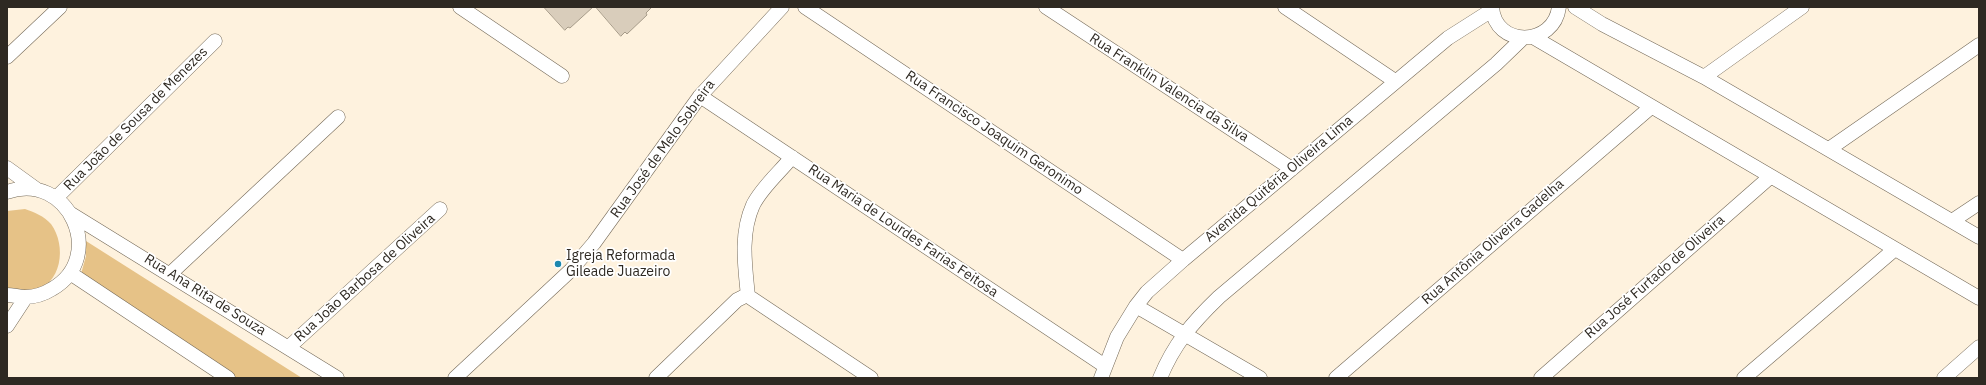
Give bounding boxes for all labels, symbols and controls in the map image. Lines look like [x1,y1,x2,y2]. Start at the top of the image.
street label: Rua Franklin Valencia da Silva [1086,30,1252,146]
street label: Rua João de Sousa de Menezes [61,44,211,194]
street label: Rua Francisco Joaquim Geronimo [902,67,1086,199]
street label: Rua José de Melo Sobreira [607,77,719,221]
street label: Avenida Quitéria Oliveira Lima [1202,112,1356,246]
street label: Rua Maria de Lourdes Farias Feitosa [805,161,1001,301]
street label: Rua Antônia Oliveira Gadelha [1418,176,1568,308]
street label: Rua João Barbosa de Oliveira [291,210,439,346]
street label: Rua José Furtado de Oliveira [1582,212,1728,342]
place label: Igreja Reformada Gileade Juazeiro [566,248,675,280]
street label: Rua Ana Rita de Souza [141,251,269,339]
marker: Igreja Reformada Gileade Juazeiro [553,259,563,269]

